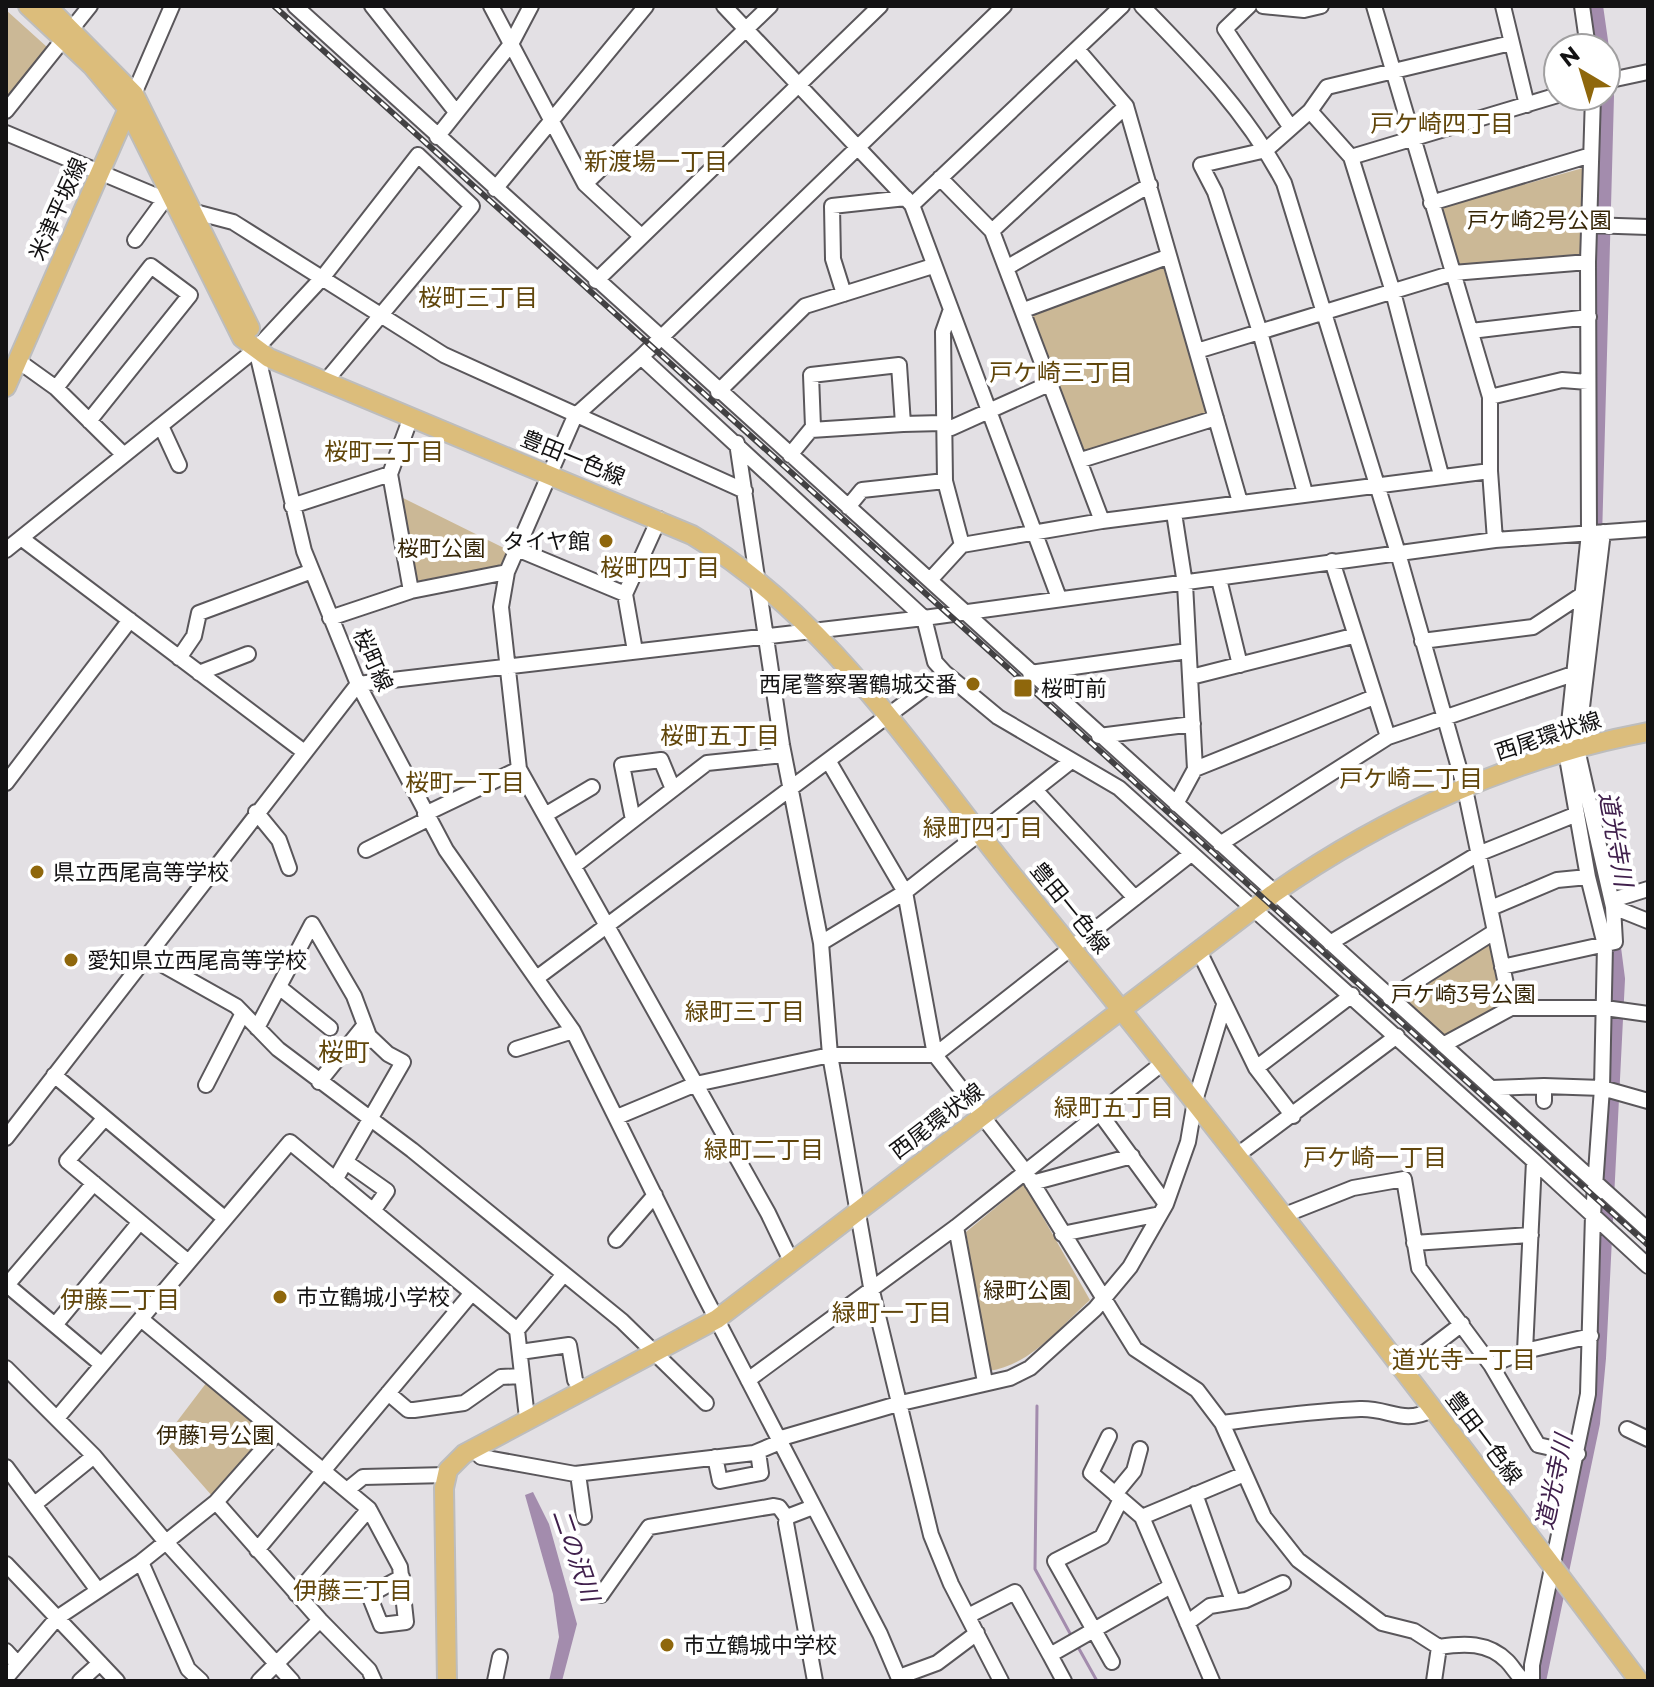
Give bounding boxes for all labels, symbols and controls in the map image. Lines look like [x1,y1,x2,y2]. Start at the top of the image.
north arrow [1542,32,1622,112]
text: N [1555,41,1585,73]
district label: 戸ケ崎四丁目 [1370,109,1514,138]
district label: 新渡場一丁目 [584,147,728,176]
street label: 米津平坂線 [23,153,93,265]
park label: 戸ケ崎2号公園 [1467,207,1611,234]
district label: 桜町三丁目 [418,283,538,312]
district label: 戸ケ崎三丁目 [989,358,1133,387]
street label: 豊田一色線 [517,425,629,491]
district label: 桜町二丁目 [324,437,444,466]
place label: タイヤ館 [503,528,590,555]
marker: タイヤ館 [597,532,615,550]
park label: 桜町公園 [397,535,485,562]
district label: 桜町四丁目 [600,553,720,582]
street label: 桜町線 [347,624,399,696]
place label: 西尾警察署鶴城交番 [759,671,957,698]
marker: 西尾警察署鶴城交番 [964,675,982,693]
place label: 桜町前 [1041,675,1107,702]
marker: 桜町前 [1012,677,1034,699]
street label: 西尾環状線 [1492,706,1604,766]
district label: 桜町五丁目 [660,721,780,750]
district label: 戸ケ崎二丁目 [1339,764,1483,793]
district label: 桜町一丁目 [405,768,525,797]
water label: 道光寺川 [1593,789,1639,892]
district label: 緑町四丁目 [923,813,1043,842]
street label: 豊田一色線 [1025,857,1115,959]
place label: 県立西尾高等学校 [53,859,229,886]
marker: 県立西尾高等学校 [28,863,46,881]
place label: 愛知県立西尾高等学校 [87,947,307,974]
marker: 愛知県立西尾高等学校 [62,951,80,969]
park label: 戸ケ崎3号公園 [1391,981,1535,1008]
district label: 緑町三丁目 [685,997,805,1026]
district label: 桜町 [318,1036,370,1068]
street label: 西尾環状線 [885,1077,989,1165]
district label: 緑町五丁目 [1054,1093,1174,1122]
district label: 緑町二丁目 [704,1135,824,1164]
district label: 戸ケ崎一丁目 [1303,1143,1447,1172]
park label: 緑町公園 [983,1277,1071,1304]
place label: 市立鶴城小学校 [296,1284,450,1311]
district label: 伊藤二丁目 [60,1285,180,1314]
marker: 市立鶴城小学校 [271,1288,289,1306]
district label: 緑町一丁目 [832,1298,952,1327]
district label: 道光寺一丁目 [1392,1345,1536,1374]
street label: 豊田一色線 [1440,1386,1528,1490]
park label: 伊藤1号公園 [156,1422,274,1449]
water label: 道光寺川 [1530,1429,1579,1532]
water label: 二の沢川 [547,1505,606,1608]
district label: 伊藤三丁目 [293,1576,413,1605]
place label: 市立鶴城中学校 [683,1632,837,1659]
marker: 市立鶴城中学校 [658,1636,676,1654]

